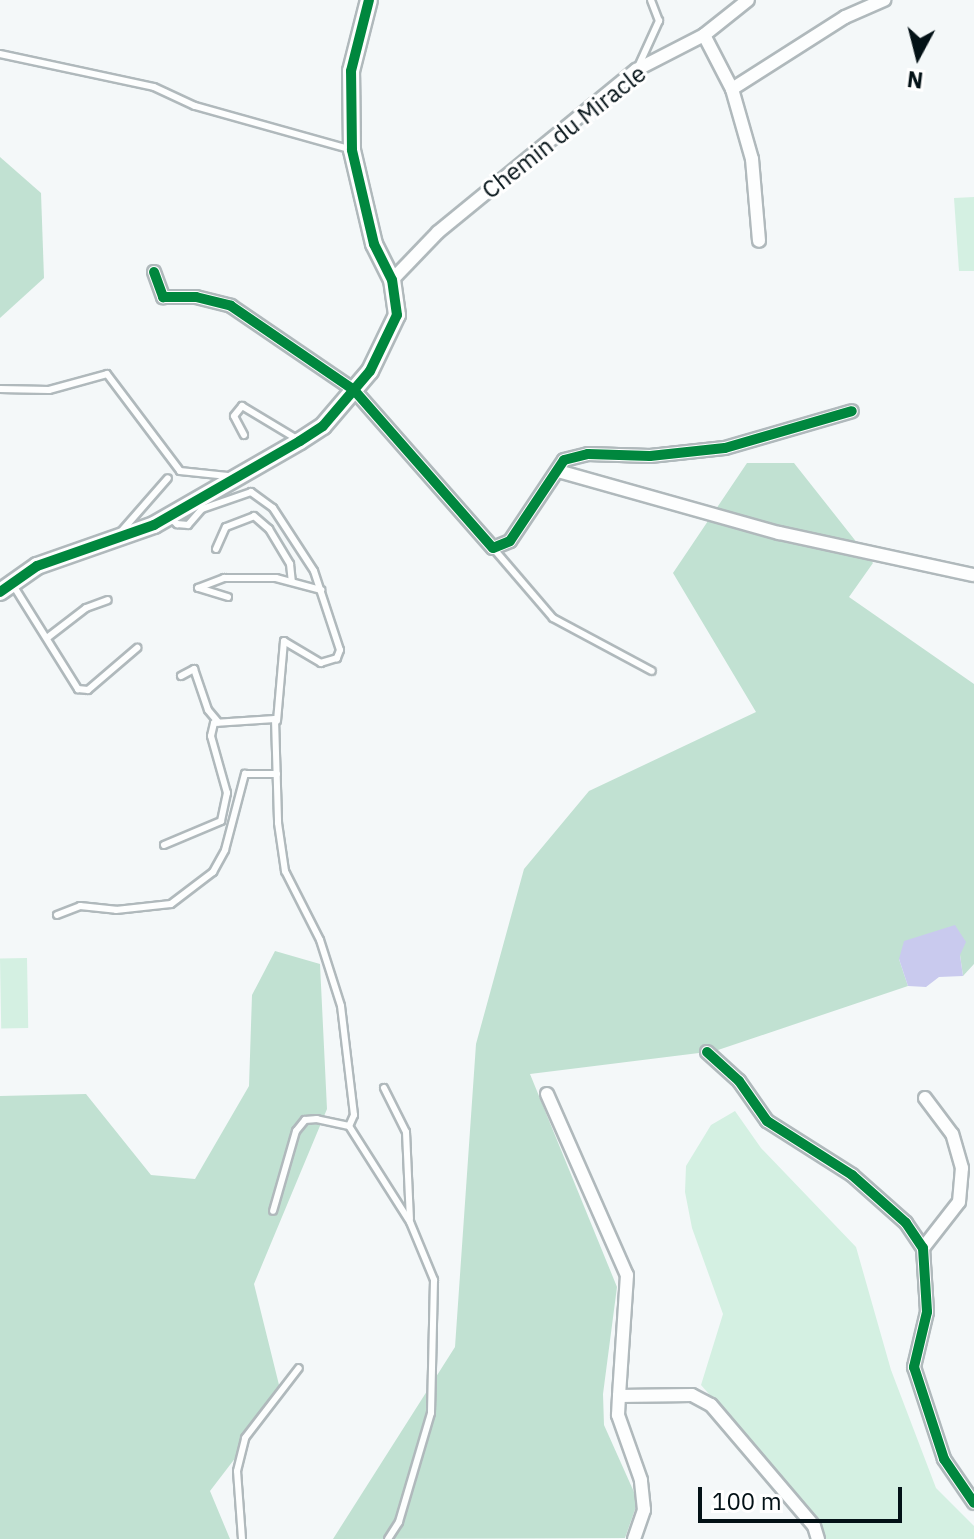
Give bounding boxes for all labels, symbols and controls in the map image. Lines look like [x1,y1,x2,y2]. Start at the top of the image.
north arrow [878,16,958,96]
street label: Chemin du Miracle [476,59,652,205]
text: N [905,65,925,96]
scale bar [702,1471,906,1521]
text: 100 m [712,1485,782,1517]

